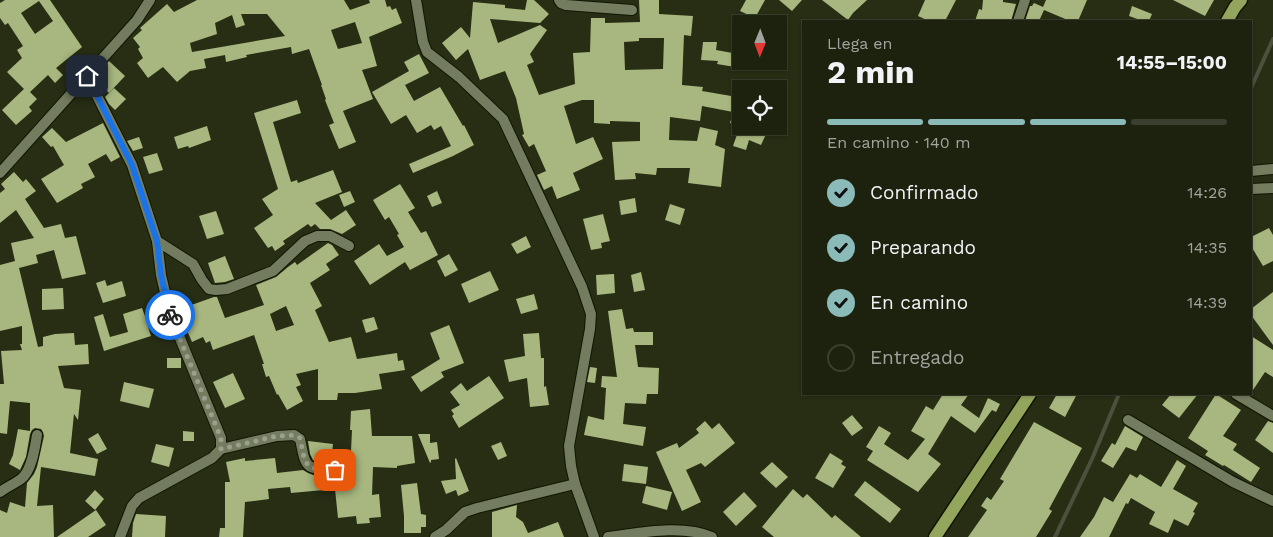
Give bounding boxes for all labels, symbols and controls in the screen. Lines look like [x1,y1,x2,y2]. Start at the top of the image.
north arrow [732,15,788,70]
map controls [732,15,787,135]
text: Llega en [827,34,893,53]
text: 14:55–15:00 [1117,51,1227,74]
text: 2 min [827,53,915,91]
pin [66,55,108,97]
icon: home [73,62,101,90]
button: locate [732,80,787,135]
text: En camino · 140 m [827,133,970,152]
icon: check [827,179,855,207]
text: Confirmado [870,181,979,204]
text: 14:26 [1187,183,1227,202]
icon: check [827,234,855,262]
text: Preparando [870,236,976,259]
text: 14:35 [1188,238,1227,257]
icon: check [827,289,855,317]
courier [145,290,195,340]
text: En camino [870,291,968,314]
text: 14:39 [1187,293,1227,312]
icon: bike [156,301,184,329]
text: Entregado [870,346,964,369]
pin [314,449,356,491]
icon: bag [321,456,349,484]

